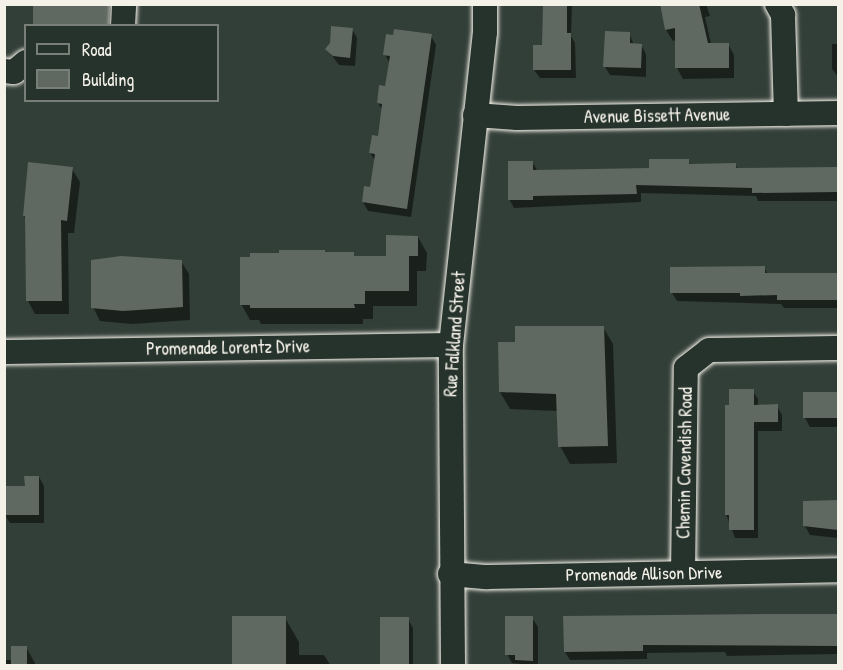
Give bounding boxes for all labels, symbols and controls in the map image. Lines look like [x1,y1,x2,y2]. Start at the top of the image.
legend [24,24,219,102]
text: Road [82,37,112,62]
text: Building [82,67,134,92]
street label: Avenue Bissett Avenue [584,104,730,128]
street label: Rue Falkland Street [440,271,470,397]
street label: Promenade Lorentz Drive [146,336,310,360]
street label: Chemin Cavendish Road [673,387,697,539]
street label: Promenade Allison Drive [565,562,723,586]

